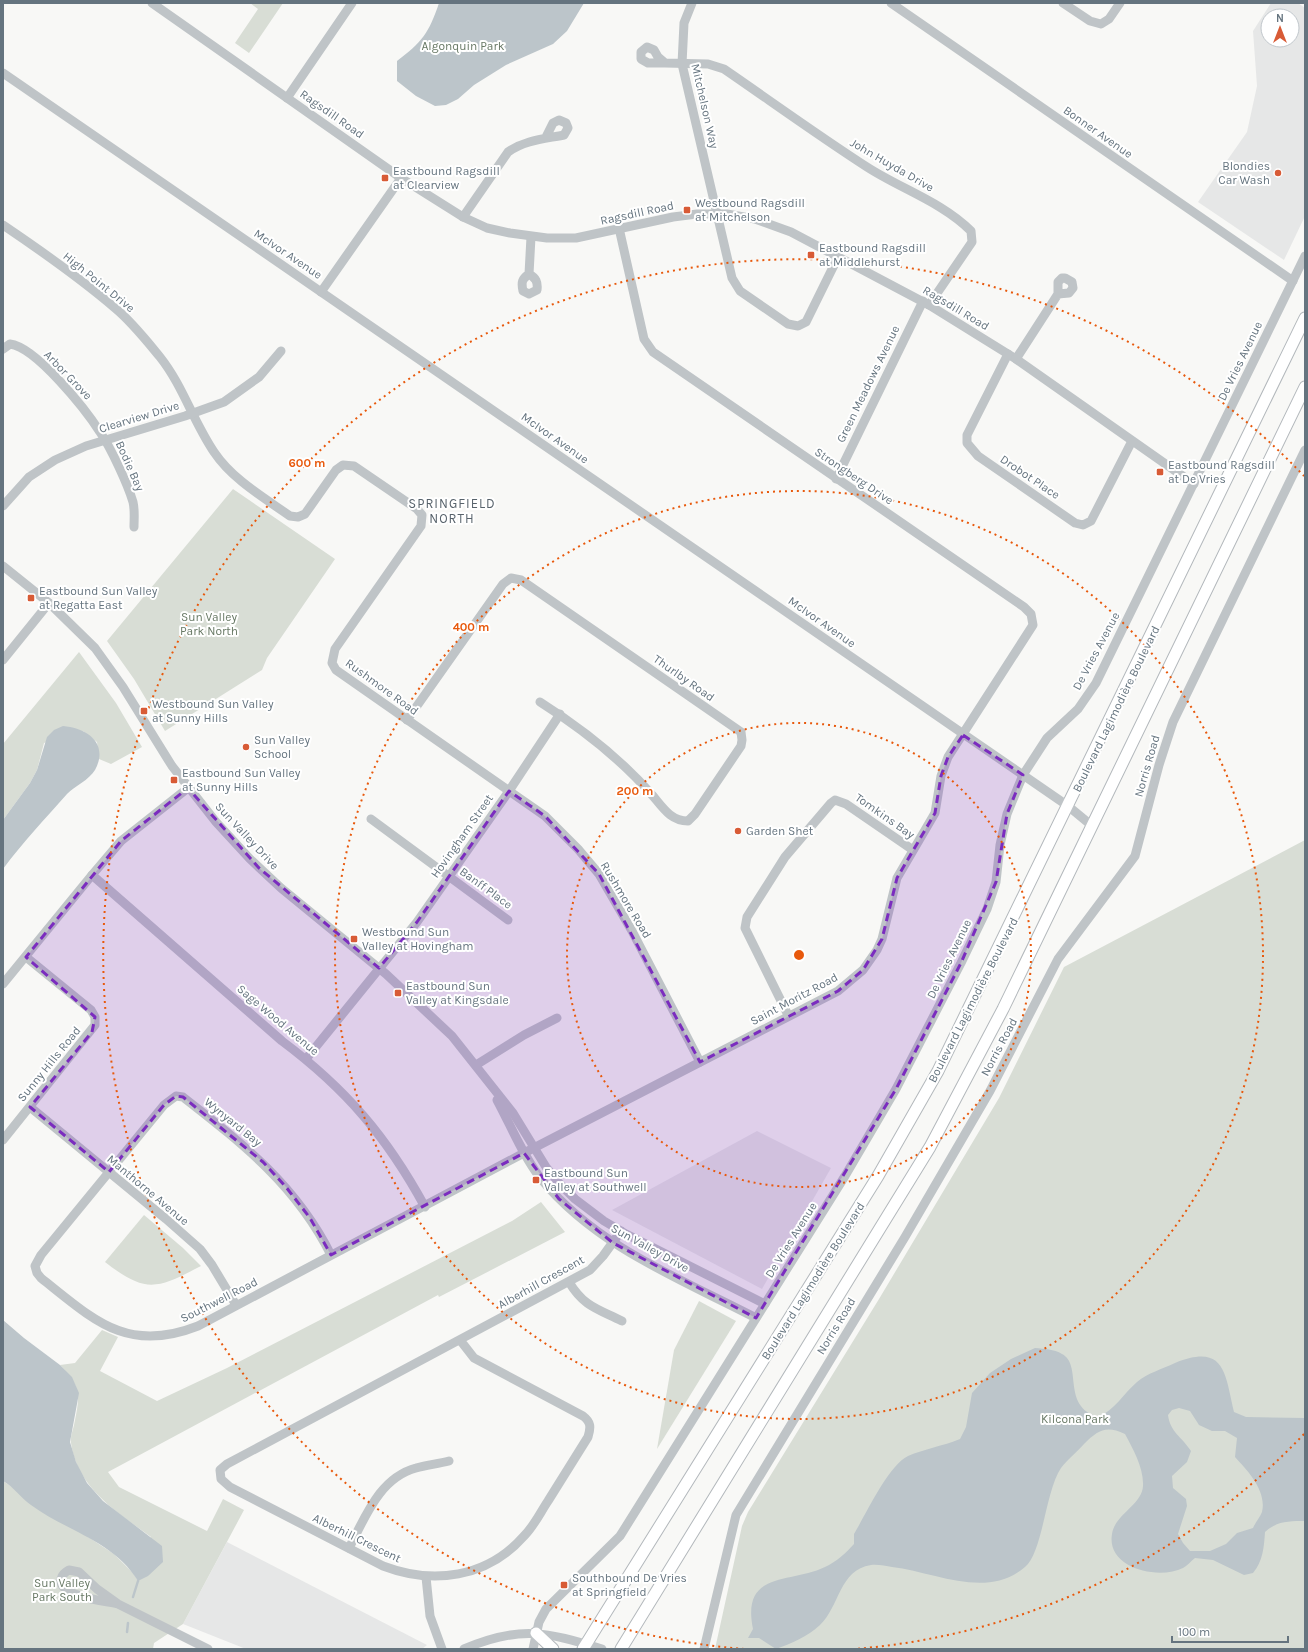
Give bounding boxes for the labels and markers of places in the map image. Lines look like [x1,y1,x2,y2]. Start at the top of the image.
place label: Blondies Car Wash [1218,159,1270,187]
place label: Eastbound Ragsdill at Clearview [393,164,500,192]
marker: Blondies Car Wash [1273,168,1283,178]
marker: Eastbound Ragsdill at Clearview [380,173,390,183]
place label: Westbound Ragsdill at Mitchelson [695,196,805,224]
marker: Westbound Ragsdill at Mitchelson [682,205,692,215]
place label: Eastbound Ragsdill at Middlehurst [819,241,926,269]
marker: Eastbound Ragsdill at Middlehurst [806,250,816,260]
place label: Eastbound Ragsdill at De Vries [1168,458,1275,486]
marker: Eastbound Ragsdill at De Vries [1155,467,1165,477]
place label: Eastbound Sun Valley at Regatta East [39,584,158,612]
marker: Eastbound Sun Valley at Regatta East [26,593,36,603]
place label: Westbound Sun Valley at Sunny Hills [152,697,274,725]
marker: Westbound Sun Valley at Sunny Hills [139,706,149,716]
place label: Sun Valley School [254,733,310,761]
marker: Sun Valley School [241,742,251,752]
place label: Eastbound Sun Valley at Sunny Hills [182,766,301,794]
marker: Eastbound Sun Valley at Sunny Hills [169,775,179,785]
place label: Garden Shet [746,824,814,838]
marker: Garden Shet [733,826,743,836]
place label: Westbound Sun Valley at Hovingham [362,925,474,953]
marker: Westbound Sun Valley at Hovingham [349,934,359,944]
centre of rings [792,948,806,962]
place label: Eastbound Sun Valley at Kingsdale [406,979,509,1007]
marker: Eastbound Sun Valley at Kingsdale [393,988,403,998]
place label: Eastbound Sun Valley at Southwell [544,1166,647,1194]
marker: Eastbound Sun Valley at Southwell [531,1175,541,1185]
place label: Southbound De Vries at Springfield [572,1571,687,1599]
marker: Southbound De Vries at Springfield [559,1580,569,1590]

